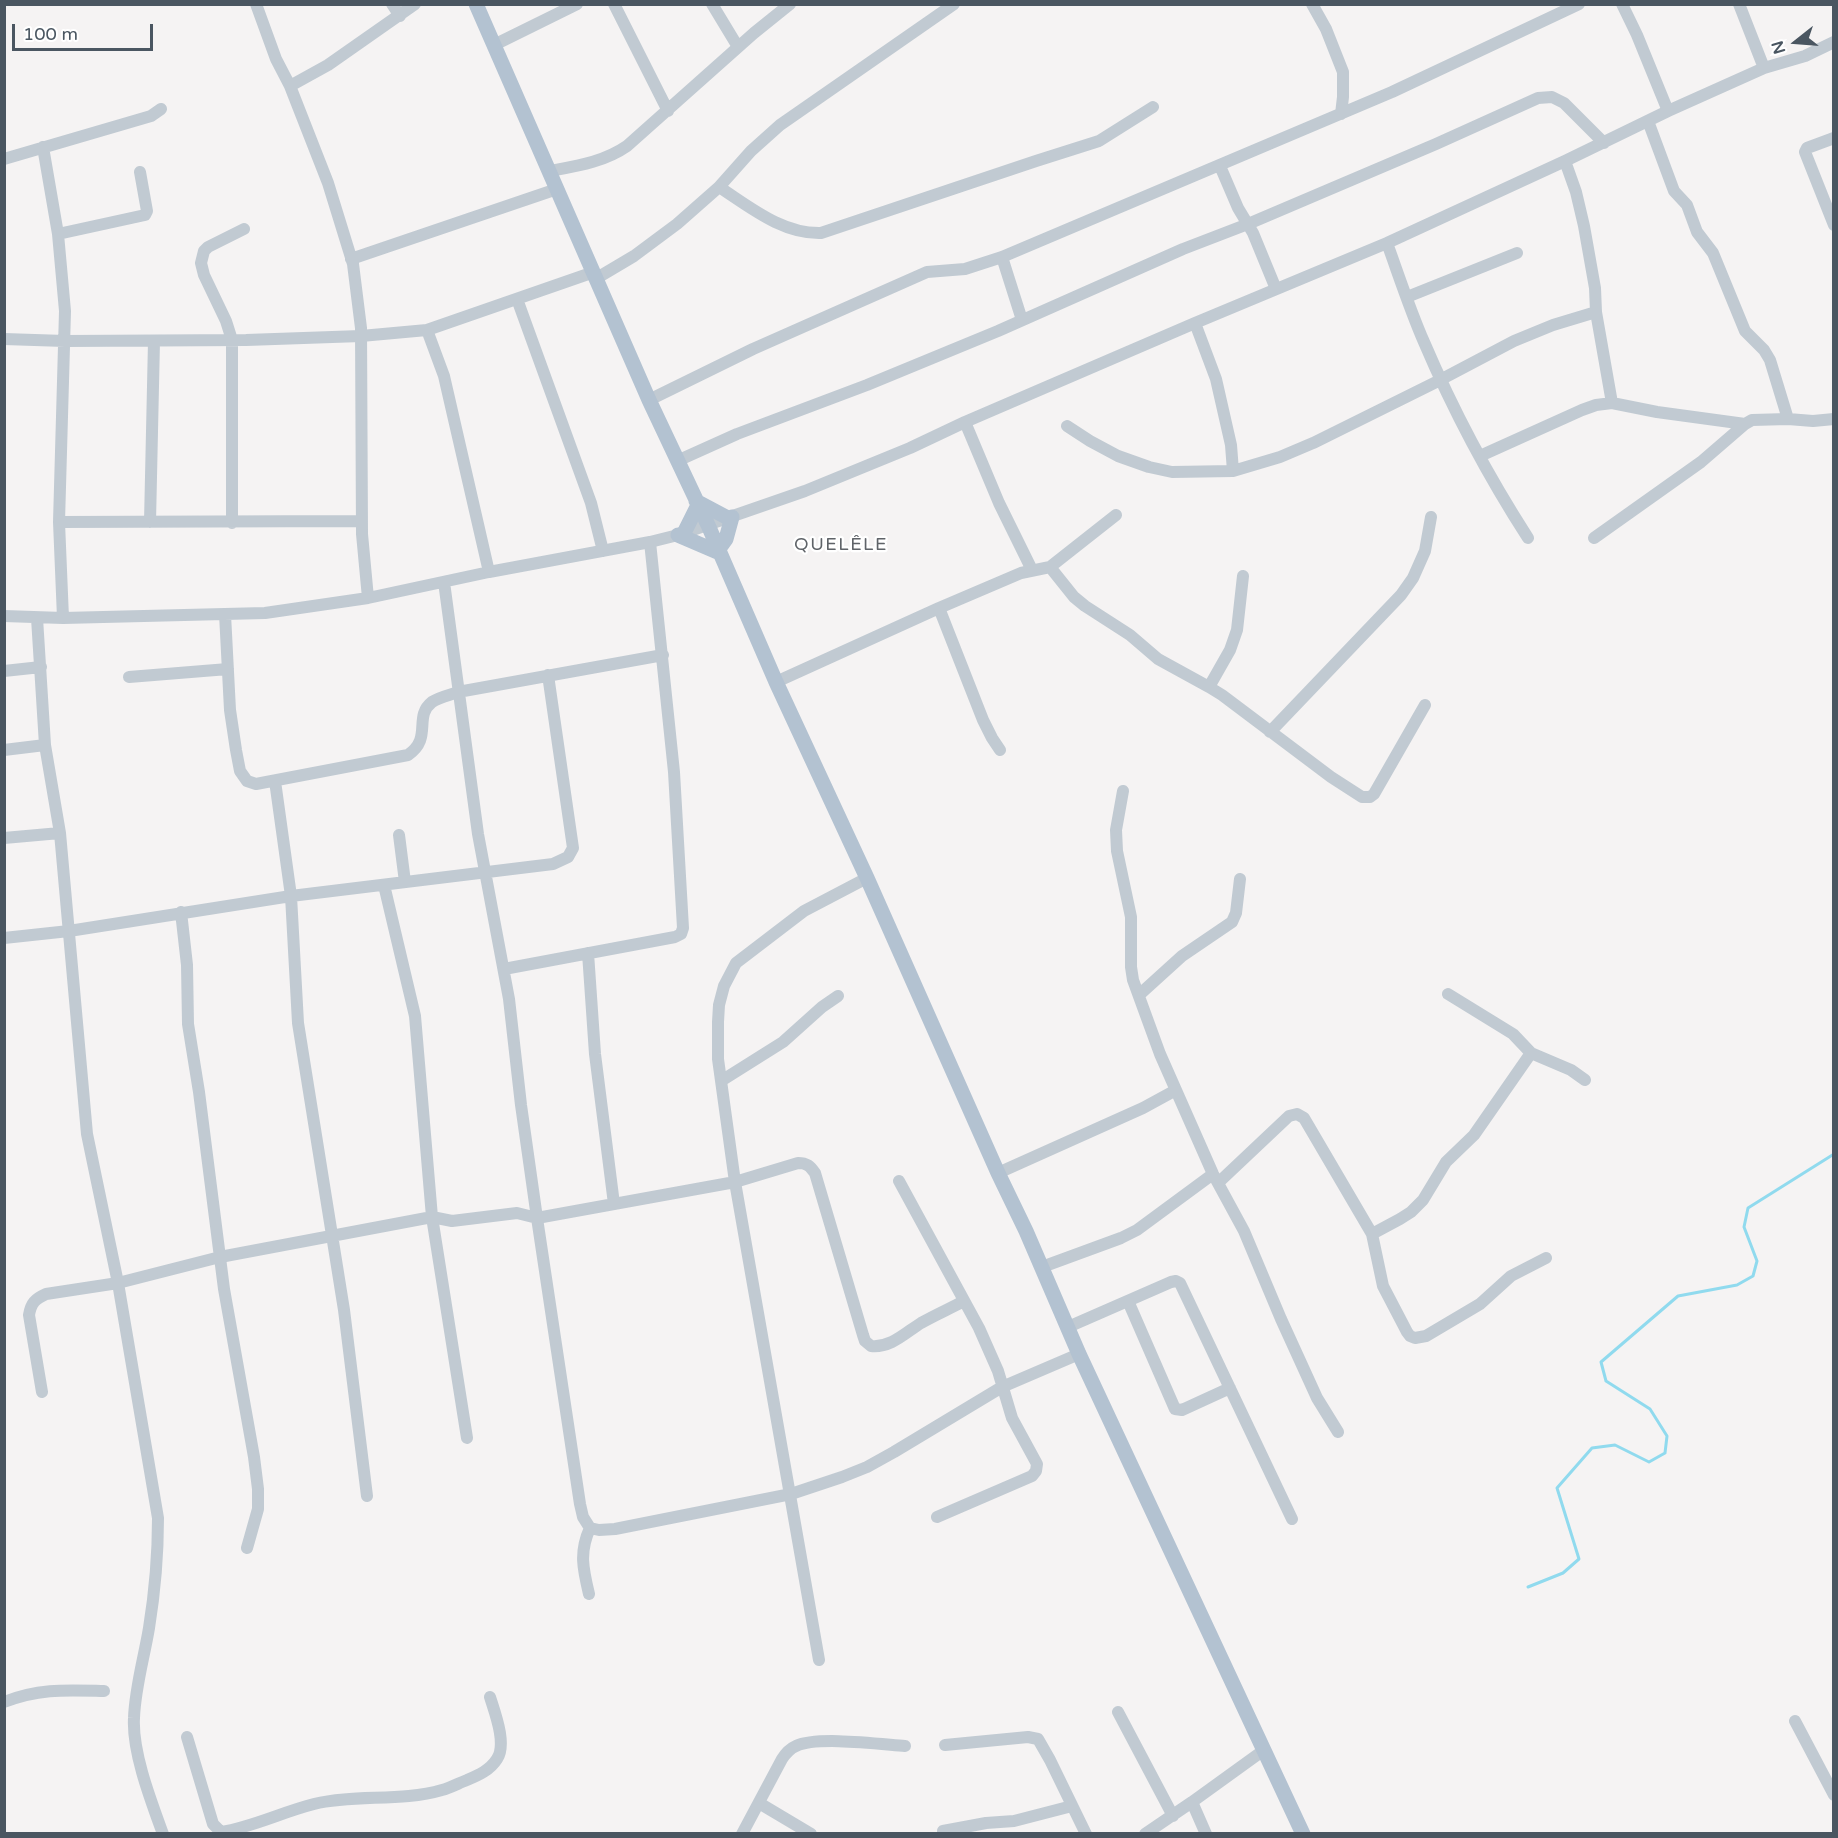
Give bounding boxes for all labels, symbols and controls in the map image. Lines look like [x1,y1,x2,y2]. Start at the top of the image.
scale bar [15,12,156,50]
north arrow [1766,12,1826,72]
text: 100 m [23,23,78,45]
text: N [1767,38,1790,56]
district label: QUELÊLE [794,534,888,556]

